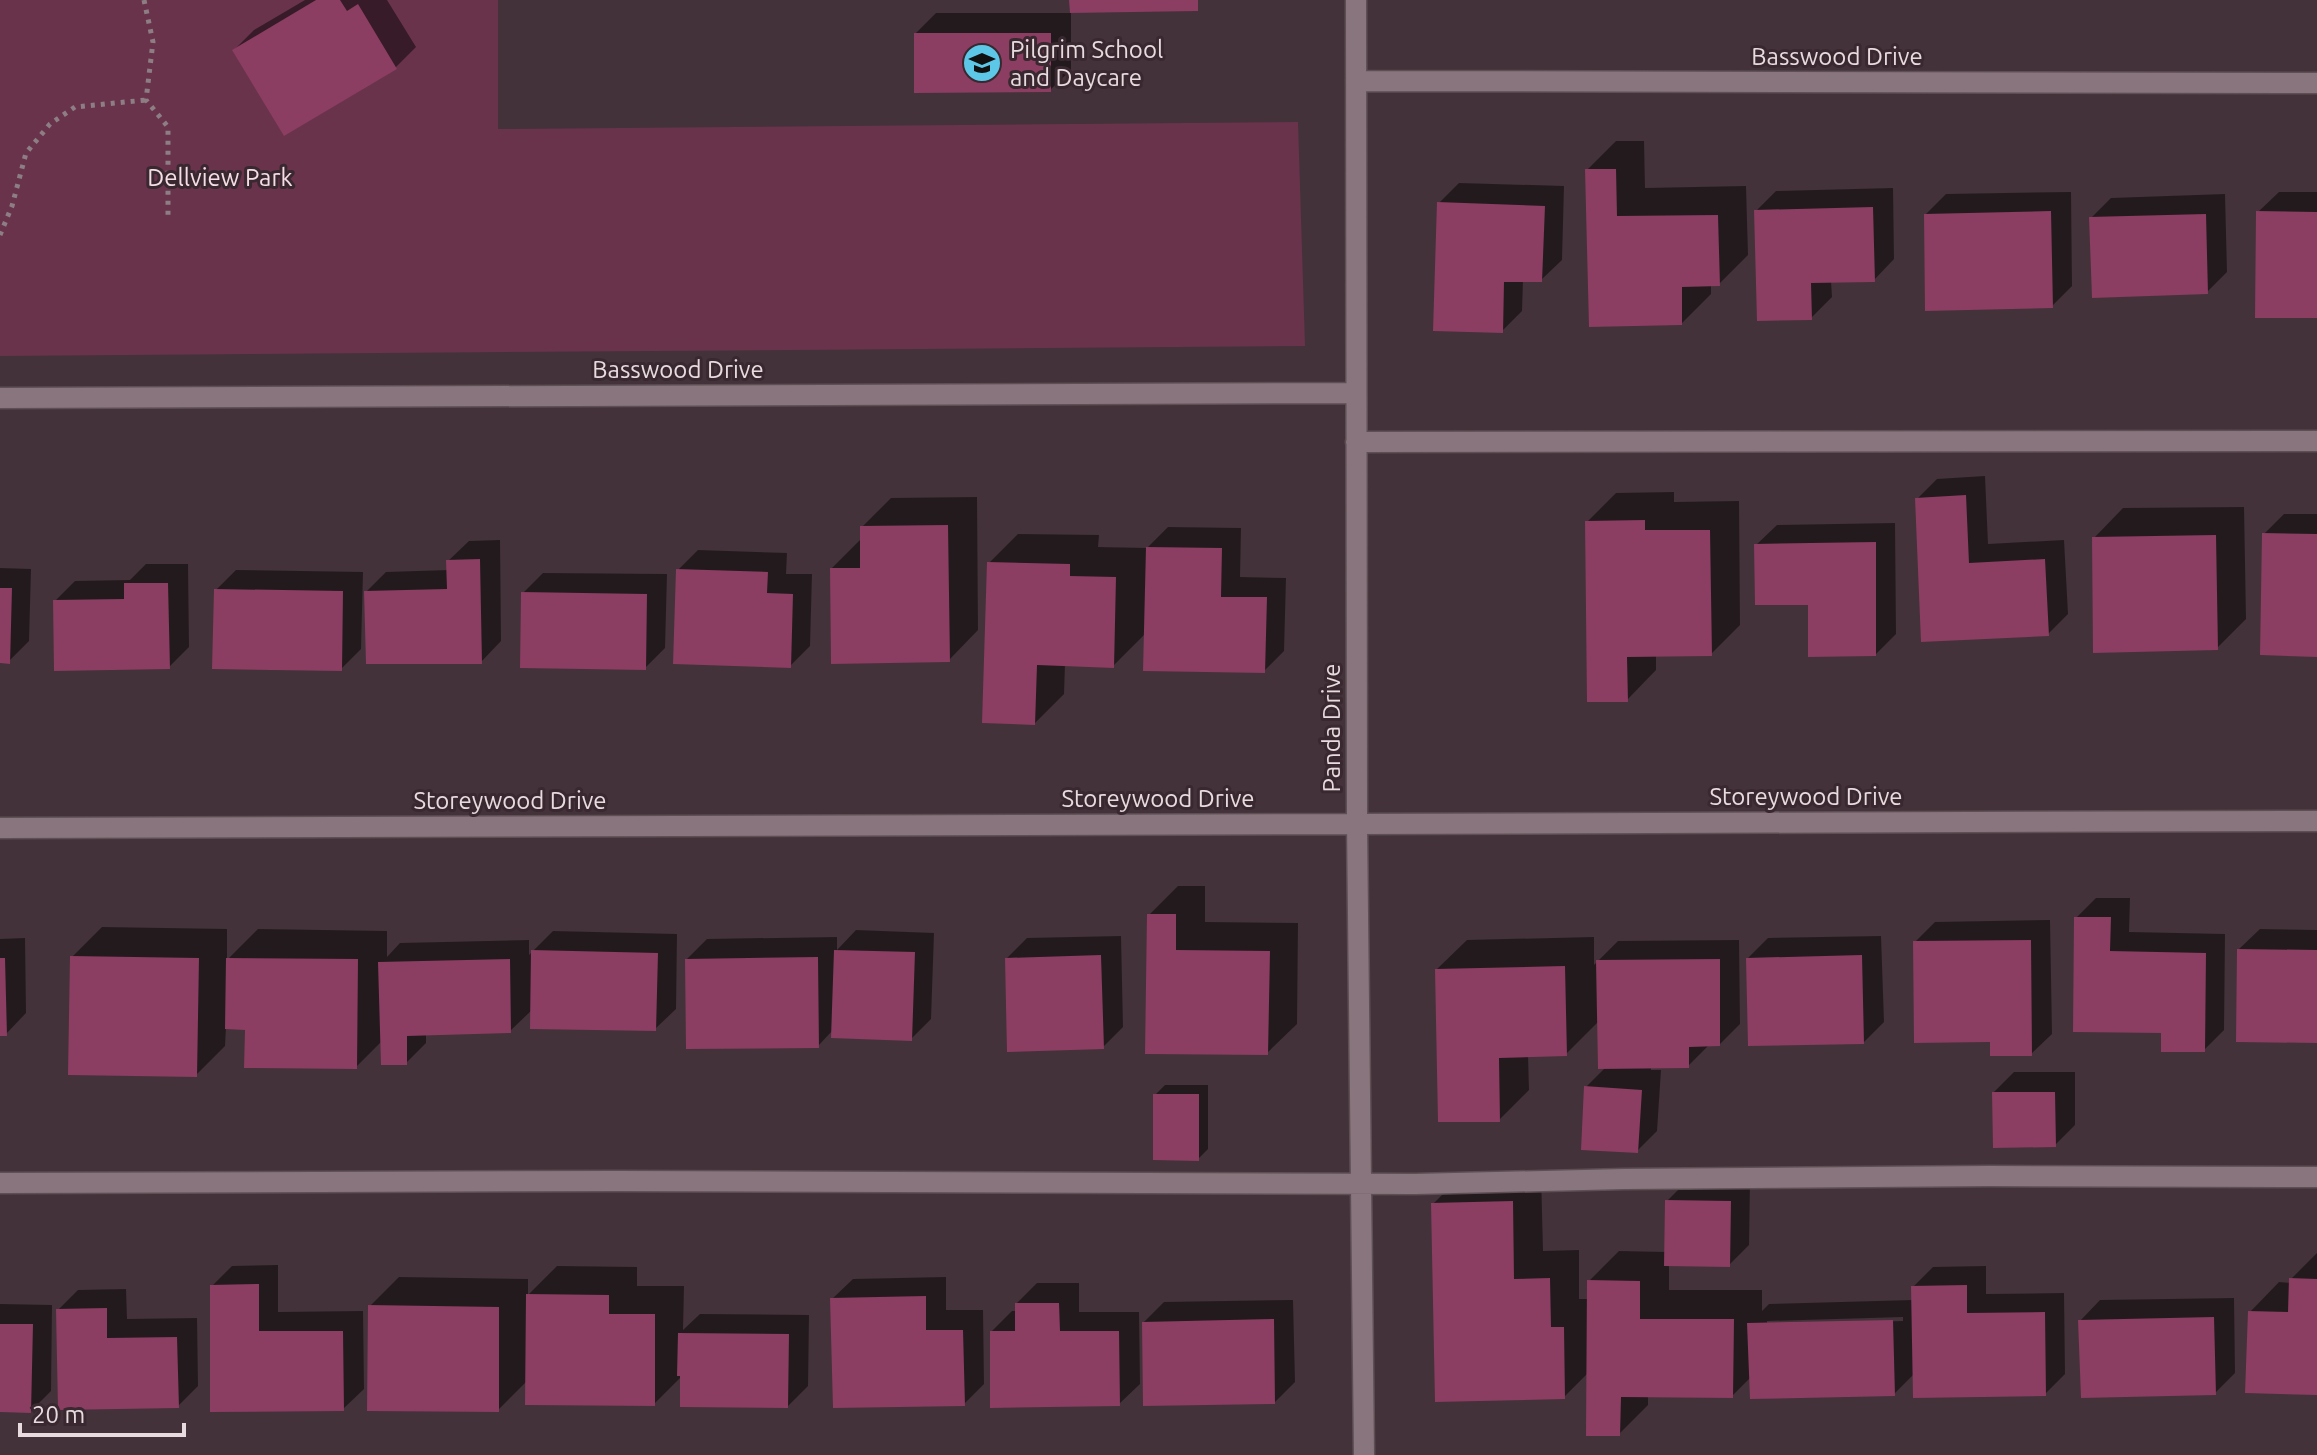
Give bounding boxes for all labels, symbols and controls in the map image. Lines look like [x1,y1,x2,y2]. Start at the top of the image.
place label: Pilgrim School and Daycare [1010,36,1163,91]
school or university icon: Pilgrim School and Daycare [961,42,1003,84]
street label: Basswood Drive [1751,43,1923,70]
park label: Dellview Park [147,164,293,191]
street label: Basswood Drive [592,356,764,383]
street label: Panda Drive [1318,664,1345,792]
street label: Storeywood Drive [1709,783,1903,810]
street label: Storeywood Drive [1061,785,1255,812]
street label: Storeywood Drive [413,787,607,814]
scale bar [20,1387,184,1437]
text: 20 m [32,1401,85,1428]

